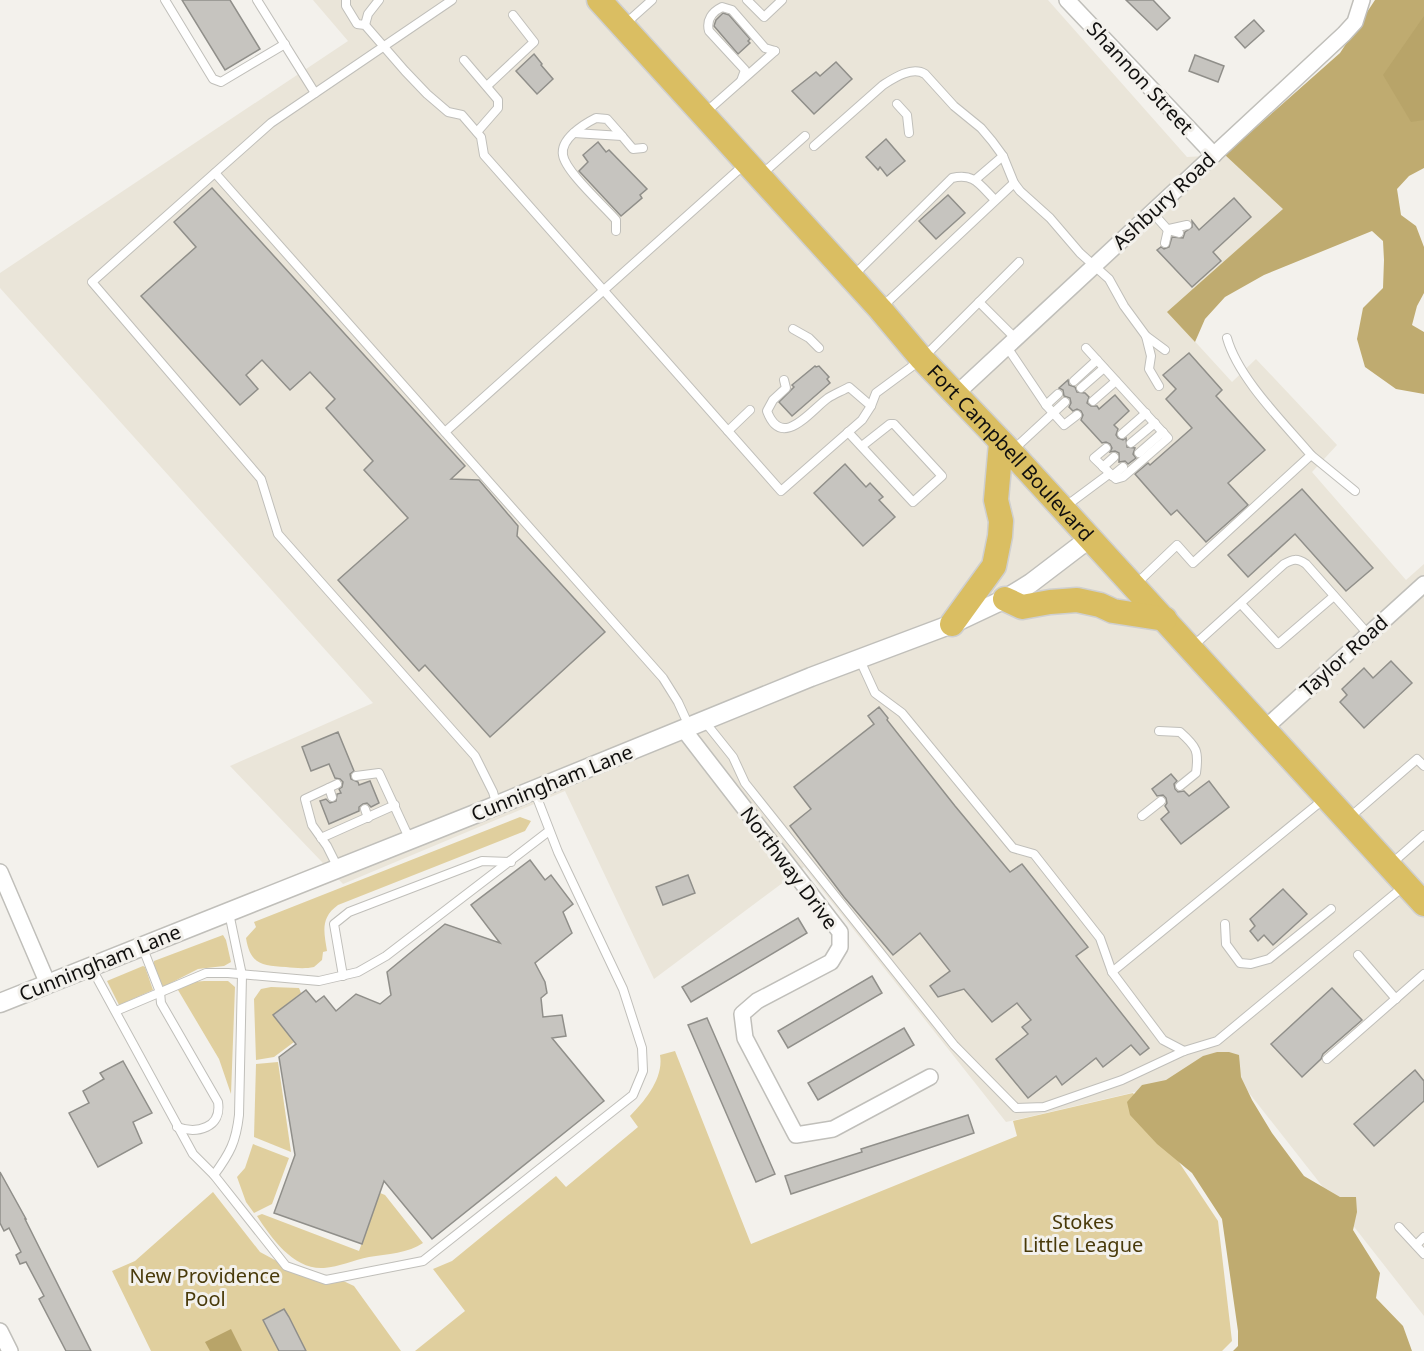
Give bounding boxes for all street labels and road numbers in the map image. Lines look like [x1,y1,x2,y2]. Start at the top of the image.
street label: Shannon Street [1081,16,1200,140]
street label: Ashbury Road [1107,146,1221,255]
street label: Fort Campbell Boulevard [921,359,1100,547]
street label: Taylor Road [1294,609,1393,702]
street label: Cunningham Lane [467,738,637,827]
street label: Northway Drive [734,801,844,935]
street label: Cunningham Lane [15,918,185,1007]

